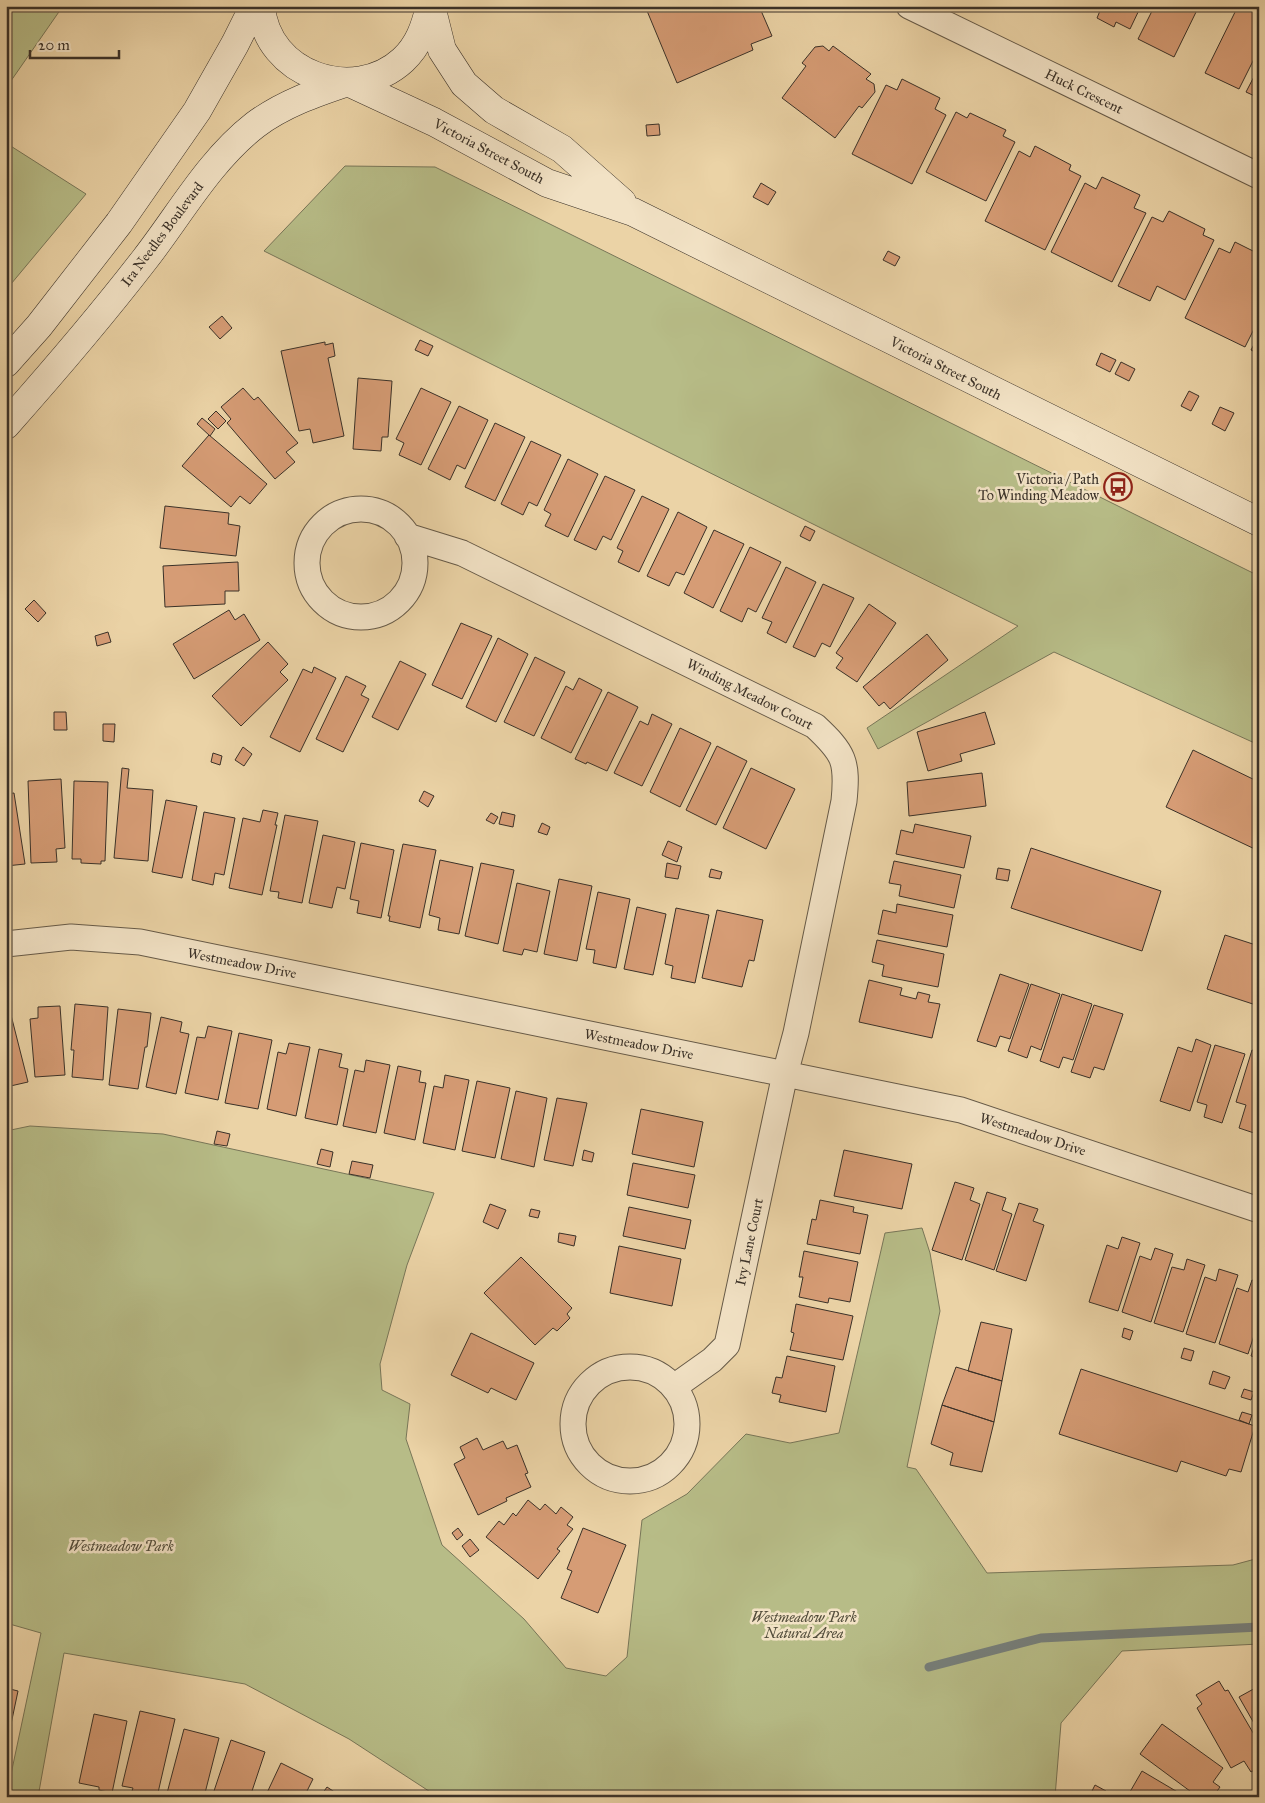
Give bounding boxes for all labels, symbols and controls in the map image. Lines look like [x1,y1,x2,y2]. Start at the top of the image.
scale bar [30,28,119,60]
text: 20 m [38,36,70,54]
street label: Huck Crescent [1042,65,1126,118]
street label: Victoria Street South [430,115,547,188]
street label: Ira Needles Boulevard [118,179,207,290]
street label: Victoria Street South [886,333,1005,404]
place label: Victoria / Path To Winding Meadow [978,471,1100,504]
bus stop icon: Victoria / Path To Winding Meadow [1103,472,1133,502]
street label: Winding Meadow Court [684,655,816,734]
street label: Westmeadow Drive [186,945,298,982]
street label: Westmeadow Drive [583,1026,695,1063]
street label: Westmeadow Drive [978,1109,1088,1160]
street label: Ivy Lane Court [732,1197,767,1287]
park label: Westmeadow Park [68,1538,174,1555]
park label: Westmeadow Park Natural Area [751,1609,857,1642]

